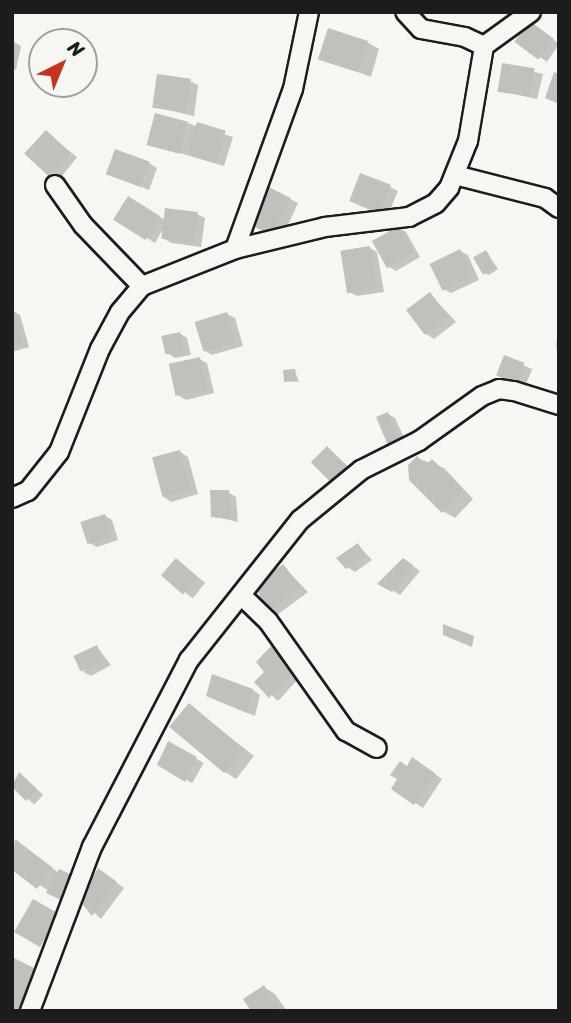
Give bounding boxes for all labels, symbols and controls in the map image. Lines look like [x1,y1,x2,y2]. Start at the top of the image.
north arrow [28,28,98,98]
text: N [60,32,92,65]

